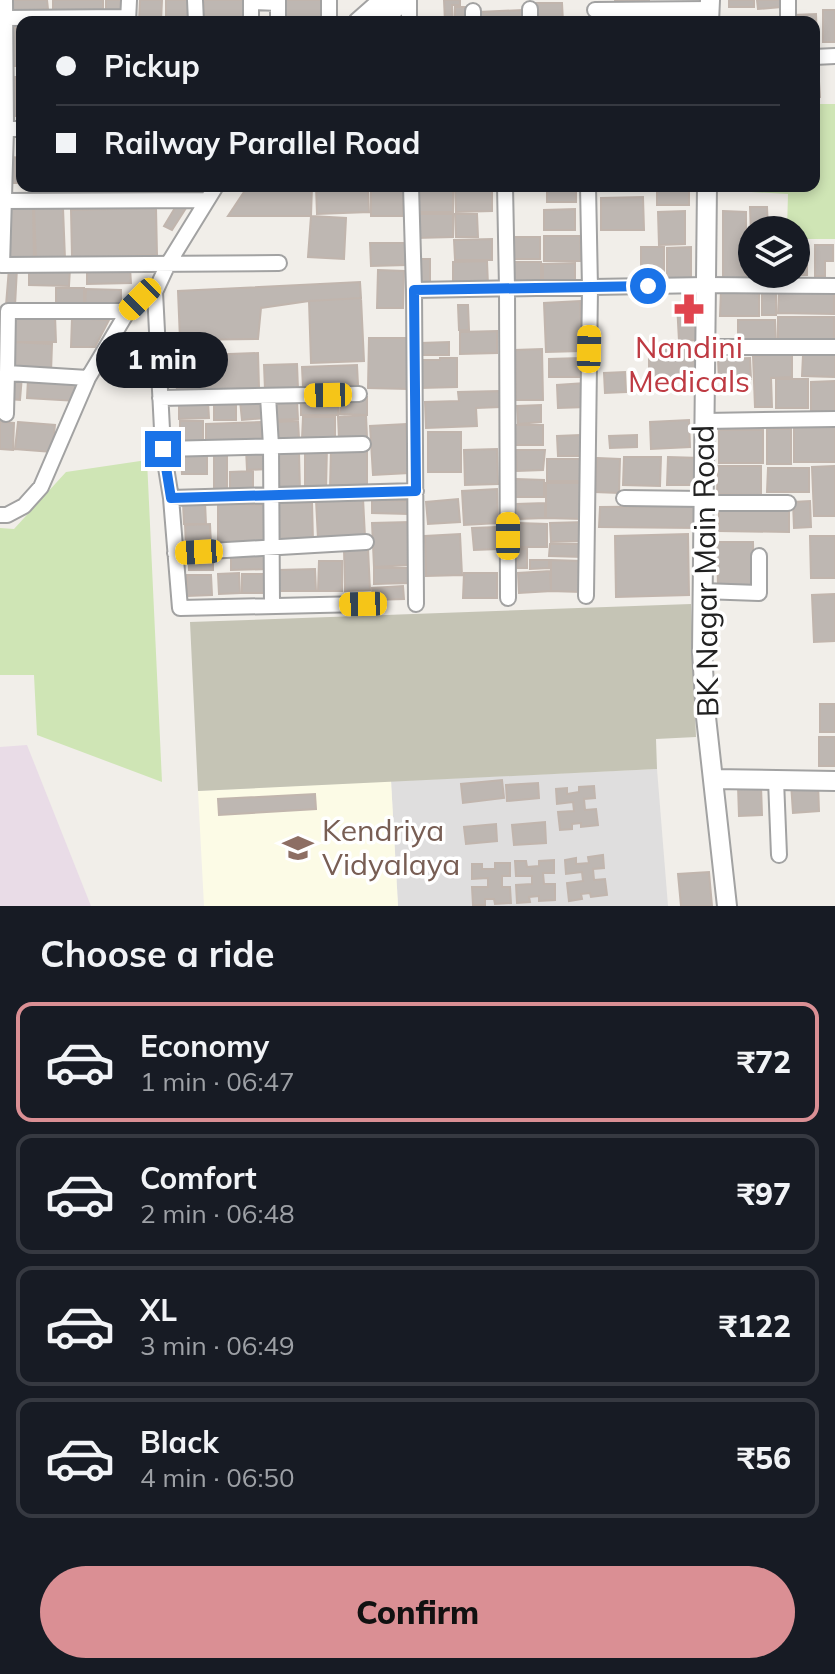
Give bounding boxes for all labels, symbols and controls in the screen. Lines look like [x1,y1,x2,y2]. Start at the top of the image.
text: Pickup [104,47,200,85]
text: Railway Parallel Road [104,124,420,162]
map controls [738,216,810,288]
button: layers [738,216,810,288]
route start [630,268,666,304]
car [115,274,165,324]
pharmacy icon: Nandini Medicals [672,292,706,326]
car [577,325,601,373]
place label: Nandini Medicals [628,328,750,400]
callout: 1 min [97,333,229,389]
text: 1 min [127,343,197,376]
car [304,383,352,407]
street label: BK Nagar Main Road [683,425,727,717]
route end [145,431,181,467]
car [496,512,520,560]
car [174,539,224,565]
car [339,592,387,616]
place label: Kendriya Vidyalaya [322,811,460,883]
school or university icon: Kendriya Vidyalaya [281,831,315,865]
text: Choose a ride [40,931,274,976]
icon: car [44,1026,116,1098]
text: Economy [140,1027,269,1065]
text: ₹72 [737,1043,791,1081]
text: 1 min · 06:47 [140,1065,295,1098]
icon: car [44,1158,116,1230]
text: Comfort [140,1159,257,1197]
text: ₹97 [737,1175,791,1213]
text: 2 min · 06:48 [140,1197,295,1230]
icon: car [44,1290,116,1362]
text: XL [140,1291,177,1329]
text: ₹122 [719,1307,791,1345]
text: 3 min · 06:49 [140,1329,295,1362]
icon: car [44,1422,116,1494]
text: Black [140,1423,219,1461]
text: ₹56 [737,1439,791,1477]
text: 4 min · 06:50 [140,1461,295,1494]
button: Confirm [40,1566,795,1658]

